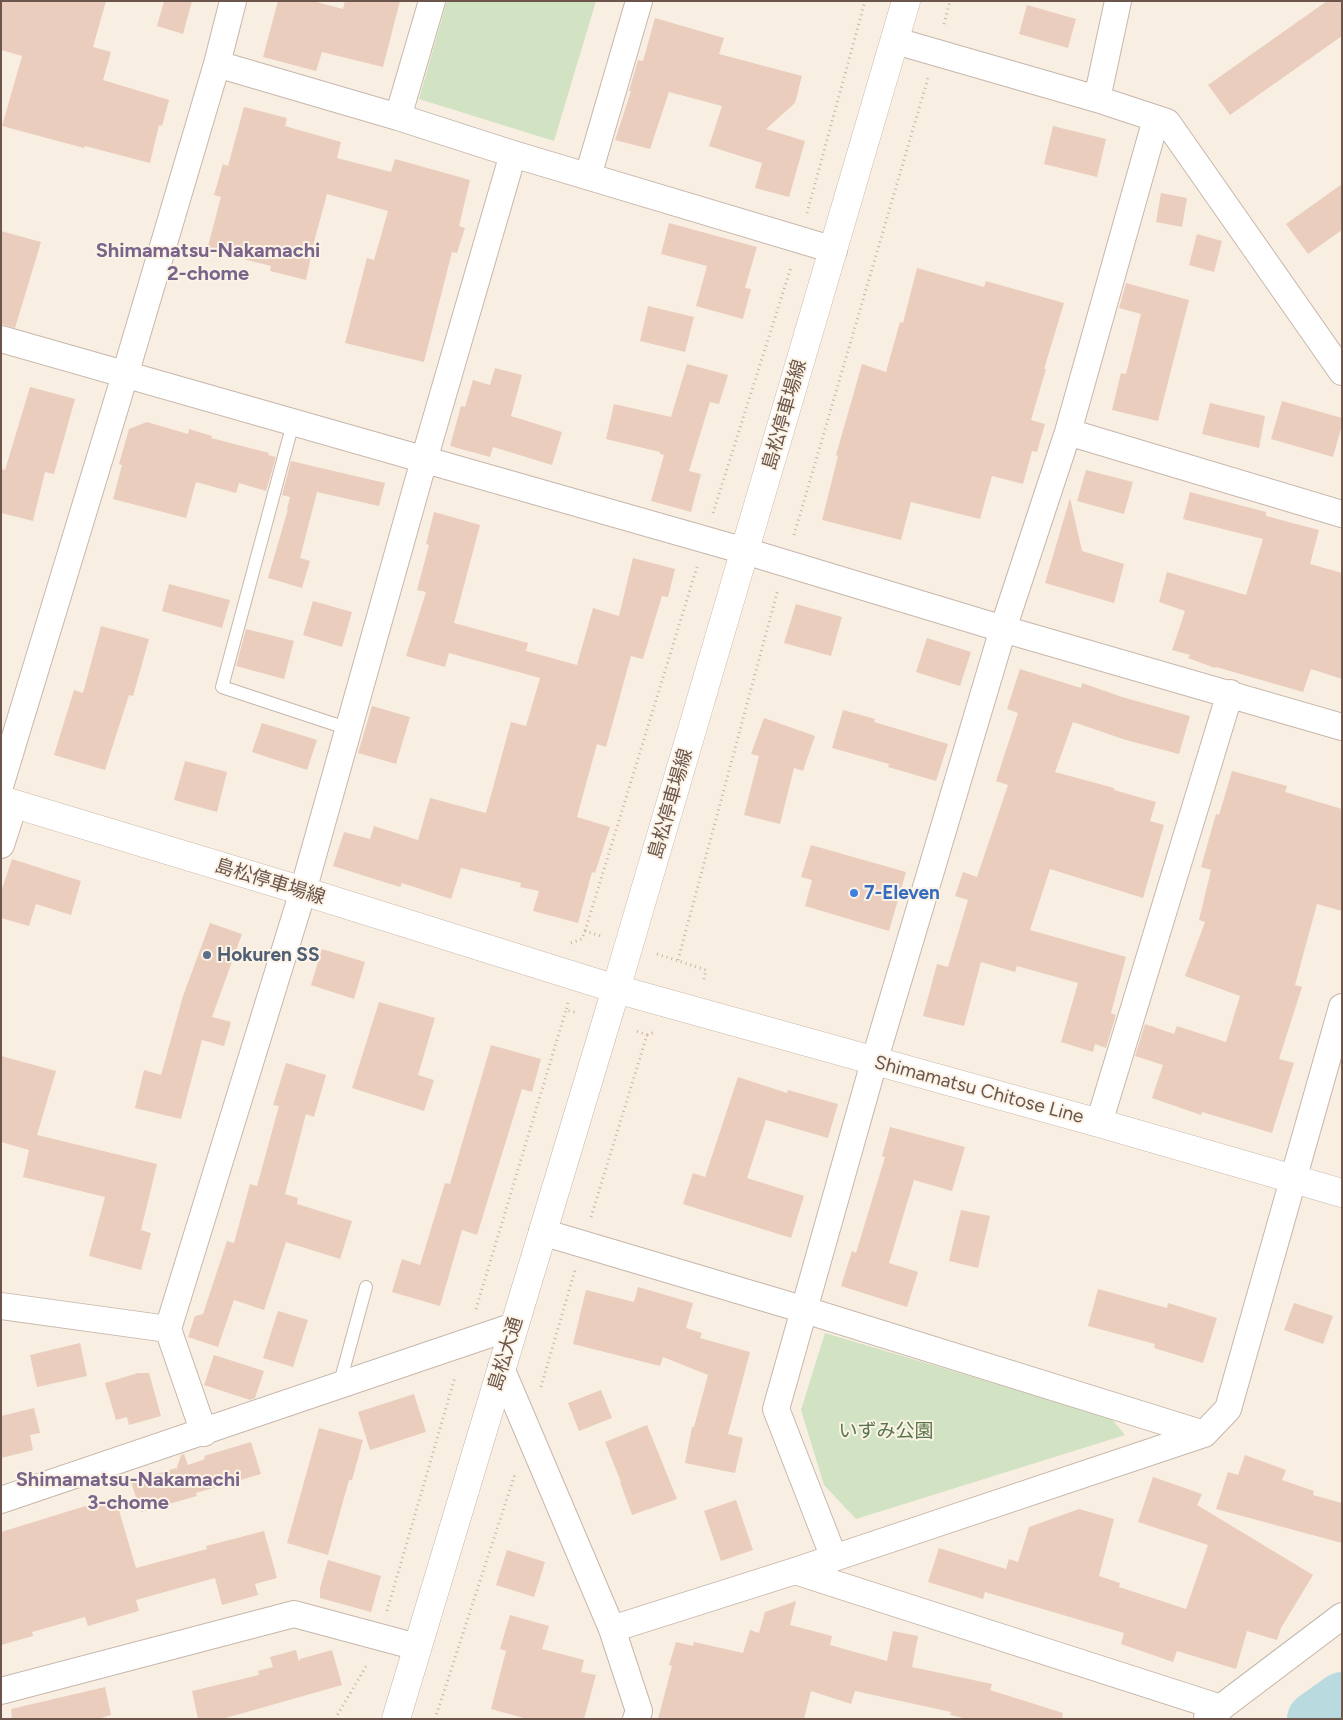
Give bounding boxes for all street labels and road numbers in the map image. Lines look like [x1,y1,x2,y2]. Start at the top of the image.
street label: 島松停車場線 [758,357,812,473]
street label: 島松停車場線 [644,746,698,862]
street label: 島松停車場線 [212,854,328,910]
street label: Shimamatsu Chitose Line [872,1051,1086,1129]
street label: 島松大通 [484,1314,528,1394]

